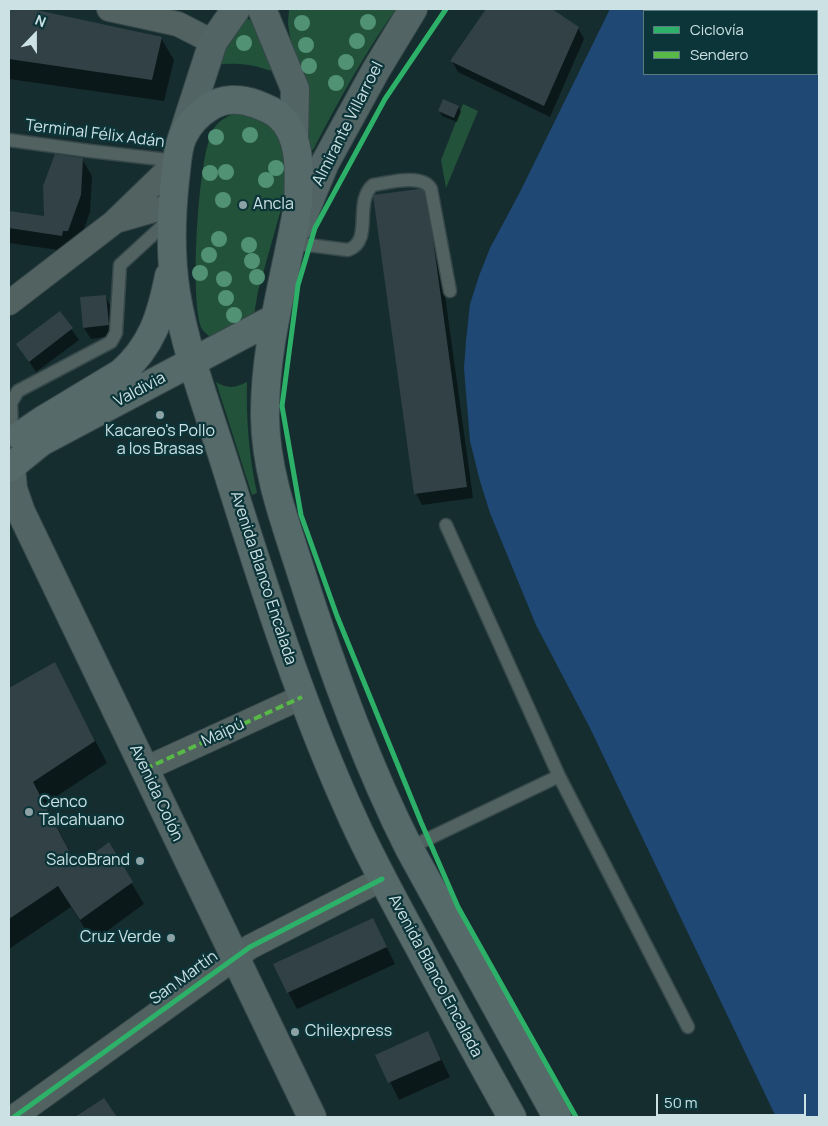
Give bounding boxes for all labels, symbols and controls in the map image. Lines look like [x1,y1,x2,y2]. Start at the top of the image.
north arrow [10,10,60,60]
text: N [33,10,49,31]
legend [643,10,818,75]
text: Ciclovía [690,19,744,40]
text: Sendero [690,44,748,65]
street label: Almirante Villarroel [308,59,388,189]
street label: Terminal Félix Adán [24,116,166,152]
place label: Ancla [253,195,294,215]
marker: Ancla [237,199,249,211]
street label: Valdivia [111,368,169,412]
marker: Kacareo's Pollo a los Brasas [154,409,166,421]
place label: Kacareo's Pollo a los Brasas [105,422,215,460]
street label: Avenida Blanco Encalada [226,489,300,667]
street label: Maipú [199,715,247,751]
street label: Avenida Colón [125,741,187,845]
place label: Cenco Talcahuano [39,793,125,831]
marker: Cenco Talcahuano [23,806,35,818]
place label: SalcoBrand [46,851,130,871]
marker: SalcoBrand [134,855,146,867]
street label: Avenida Blanco Encalada [384,891,486,1061]
place label: Cruz Verde [80,928,161,948]
marker: Cruz Verde [165,932,177,944]
street label: San Martín [146,947,222,1009]
place label: Chilexpress [305,1022,392,1042]
marker: Chilexpress [289,1026,301,1038]
scale bar [658,1084,808,1116]
text: 50 m [664,1092,698,1113]

